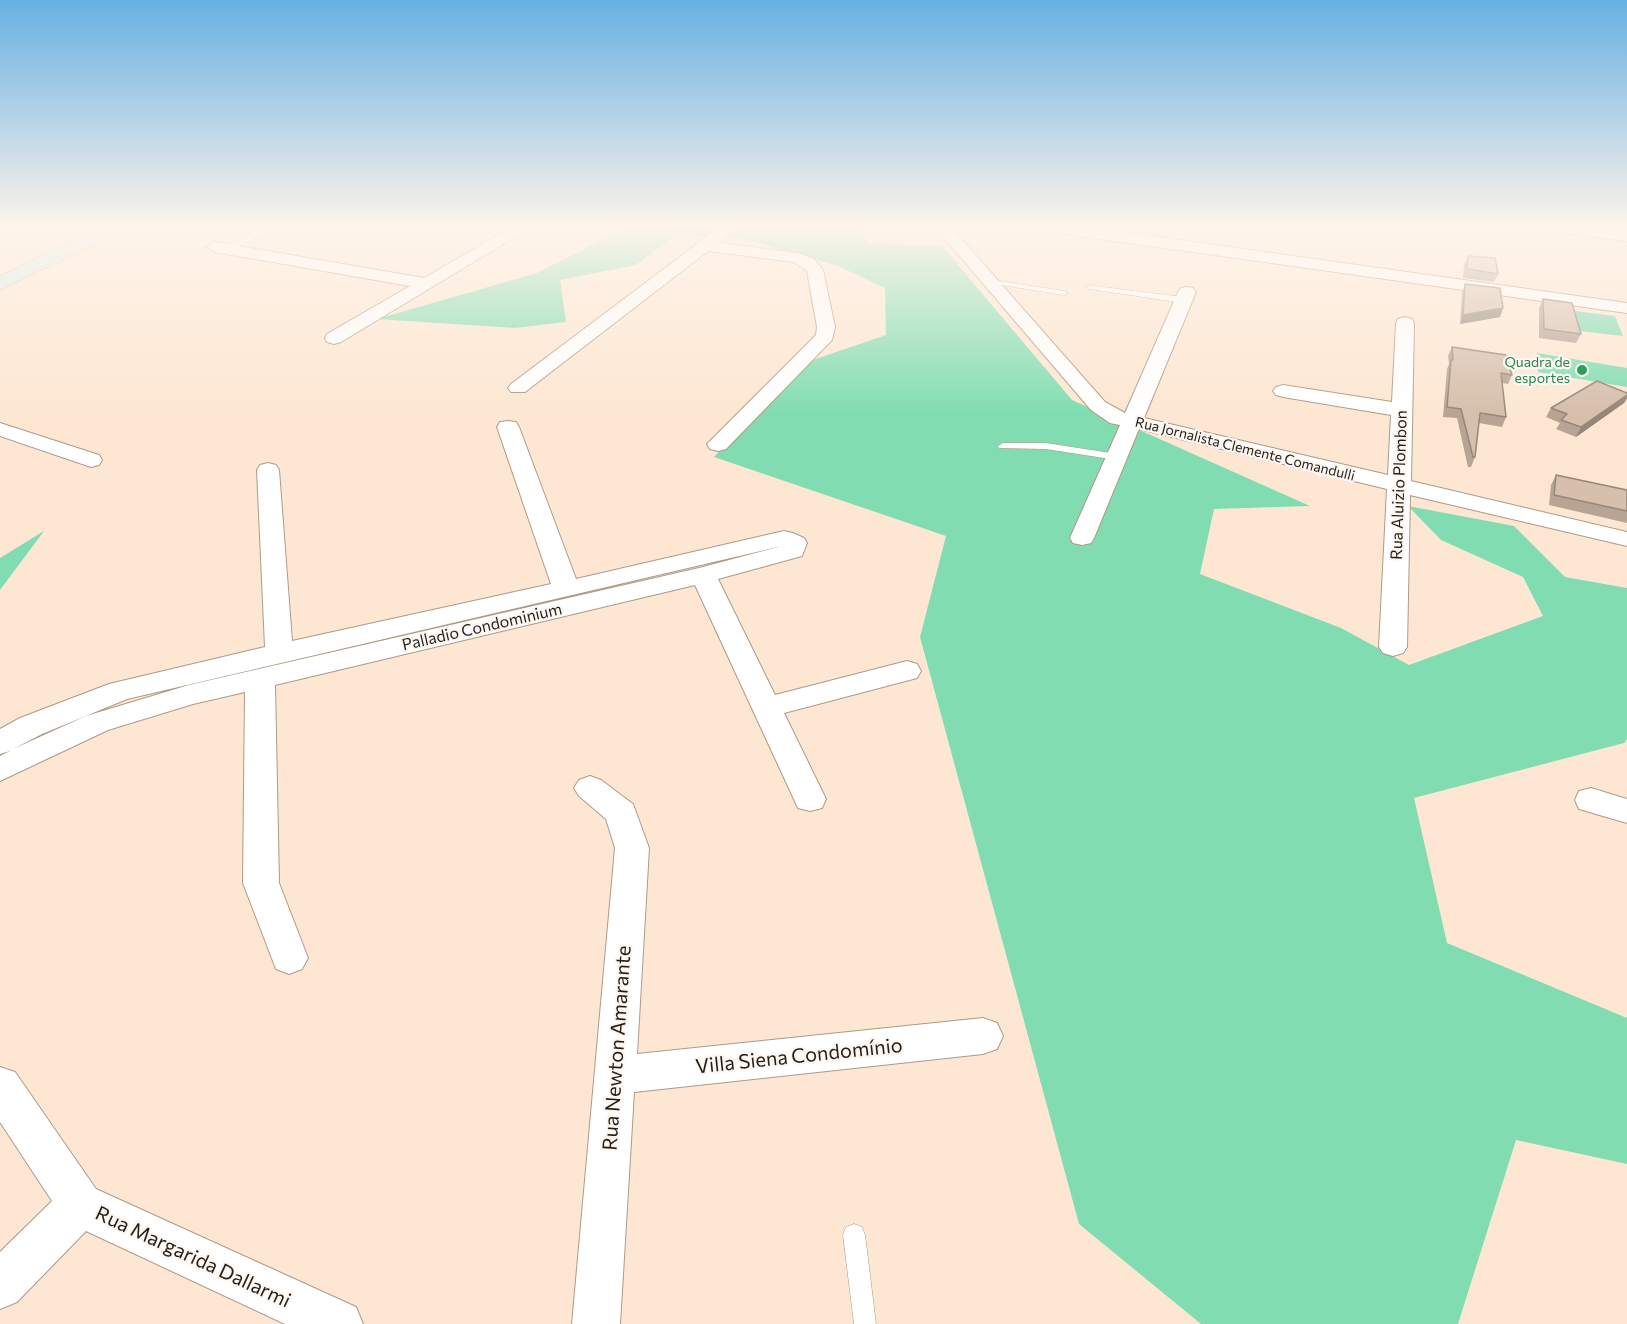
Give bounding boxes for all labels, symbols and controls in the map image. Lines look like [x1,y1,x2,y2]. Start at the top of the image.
place label: Quadra de esportes [1504,354,1570,386]
marker: Quadra de esportes [1575,363,1589,377]
street label: Rua Aluizio Plombon [1387,410,1411,560]
street label: Rua Jornalista Clemente Comandulli [1133,414,1357,484]
street label: Palladio Condominium [400,599,564,655]
street label: Rua Newton Amarante [598,945,636,1151]
street label: Villa Siena Condomínio [694,1033,904,1079]
street label: Rua Margarida Dallarmi [92,1201,294,1313]

